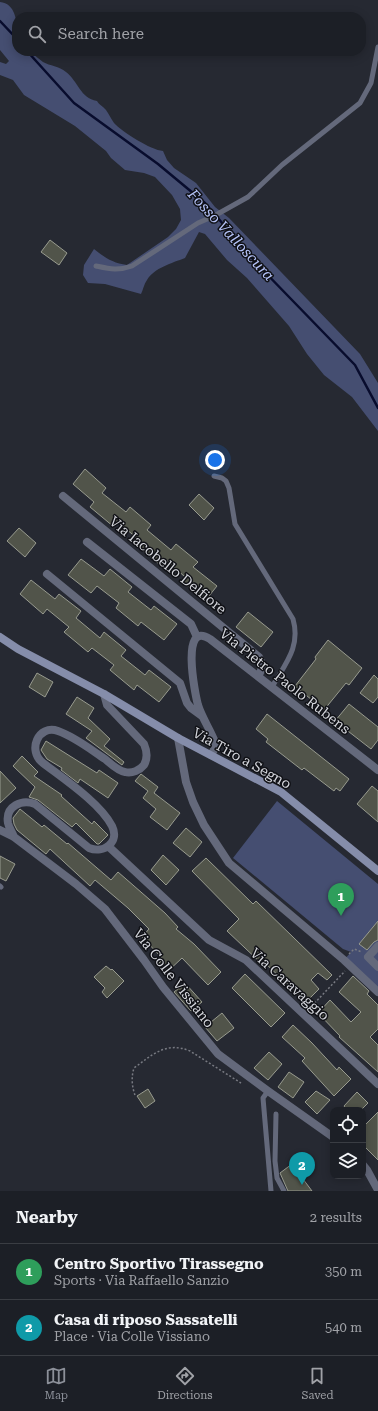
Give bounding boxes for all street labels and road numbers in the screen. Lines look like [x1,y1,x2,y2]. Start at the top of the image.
street label: Via Iacobello Delfiore [106,513,230,617]
street label: Via Pietro Paolo Rubens [217,625,354,737]
street label: Via Tiro a Segno [190,724,294,792]
street label: Via Colle Vissiano [130,925,218,1031]
street label: Via Caravaggio [247,944,333,1024]

